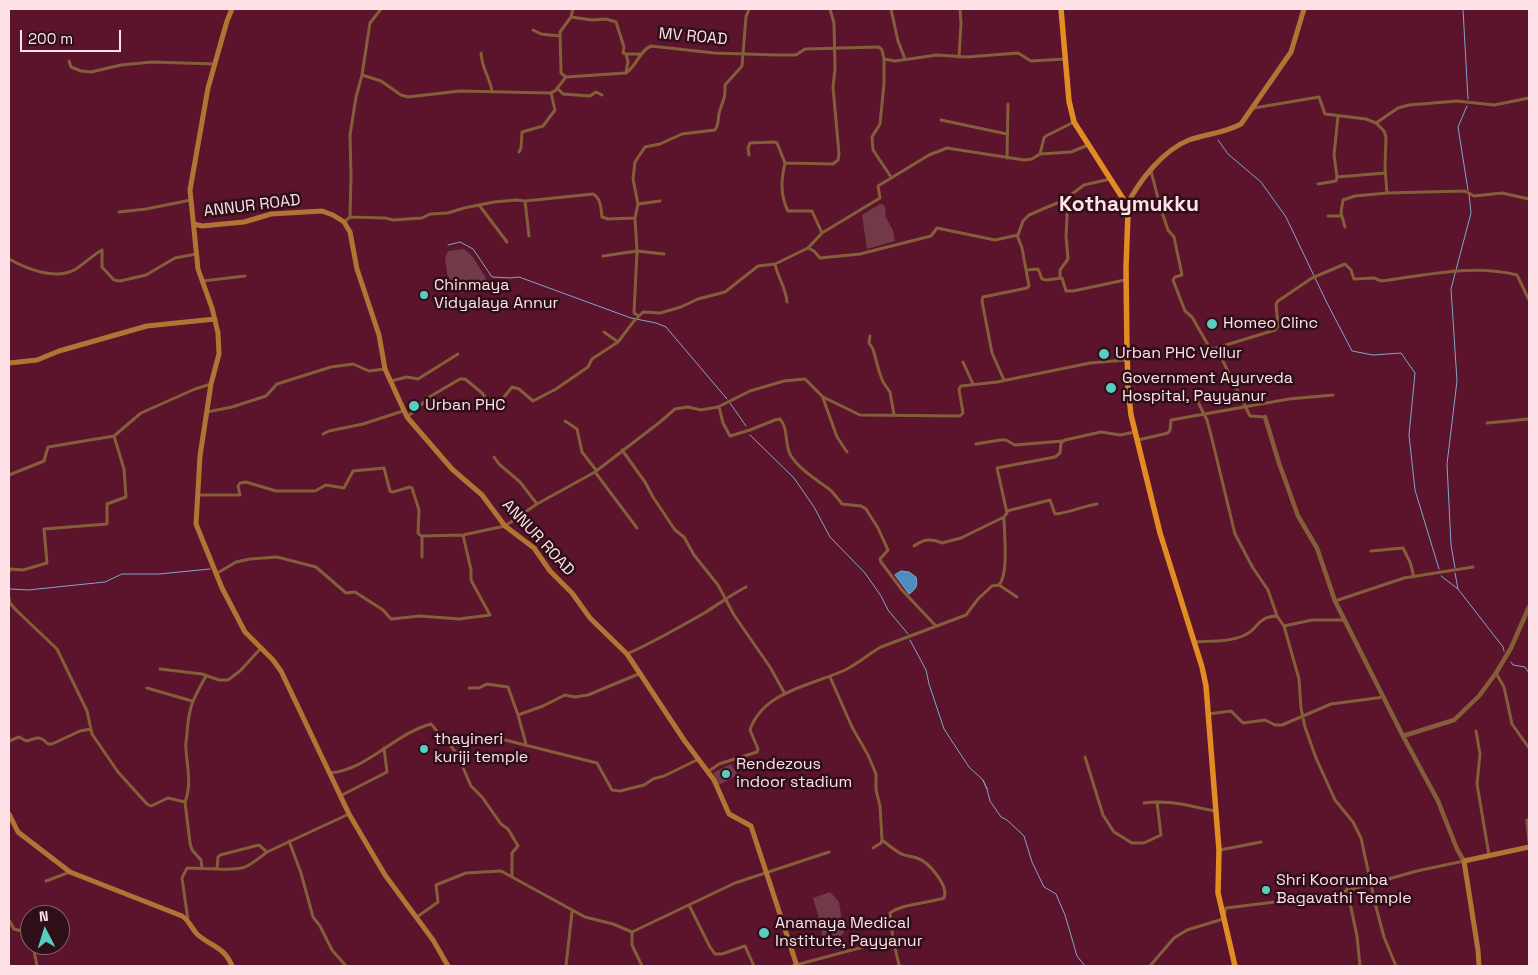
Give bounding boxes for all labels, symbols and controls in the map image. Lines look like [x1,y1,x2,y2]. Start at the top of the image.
scale bar [22,20,124,52]
street label: MV ROAD [658,24,728,50]
text: 200 m [28,29,73,48]
street label: ANNUR ROAD [202,191,302,221]
district label: Kothaymukku [1059,192,1199,218]
place label: Chinmaya Vidyalaya Annur [434,276,559,314]
marker: Chinmaya Vidyalaya Annur [418,289,430,301]
place label: Homeo Clinc [1223,314,1318,334]
marker: Homeo Clinc [1205,317,1219,331]
place label: Urban PHC Vellur [1115,344,1242,364]
marker: Urban PHC Vellur [1097,347,1111,361]
place label: Government Ayurveda Hospital, Payyanur [1122,369,1293,407]
marker: Government Ayurveda Hospital, Payyanur [1104,381,1118,395]
place label: Urban PHC [425,396,505,416]
marker: Urban PHC [407,399,421,413]
street label: ANNUR ROAD [498,496,578,580]
place label: thayineri kuriji temple [434,730,528,768]
marker: thayineri kuriji temple [418,743,430,755]
place label: Rendezous indoor stadium [736,755,852,793]
marker: Rendezous indoor stadium [720,768,732,780]
place label: Shri Koorumba Bagavathi Temple [1276,871,1412,909]
marker: Shri Koorumba Bagavathi Temple [1260,884,1272,896]
north arrow [20,905,70,955]
text: N [38,907,49,925]
place label: Anamaya Medical Institute, Payyanur [775,914,923,952]
marker: Anamaya Medical Institute, Payyanur [757,926,771,940]

